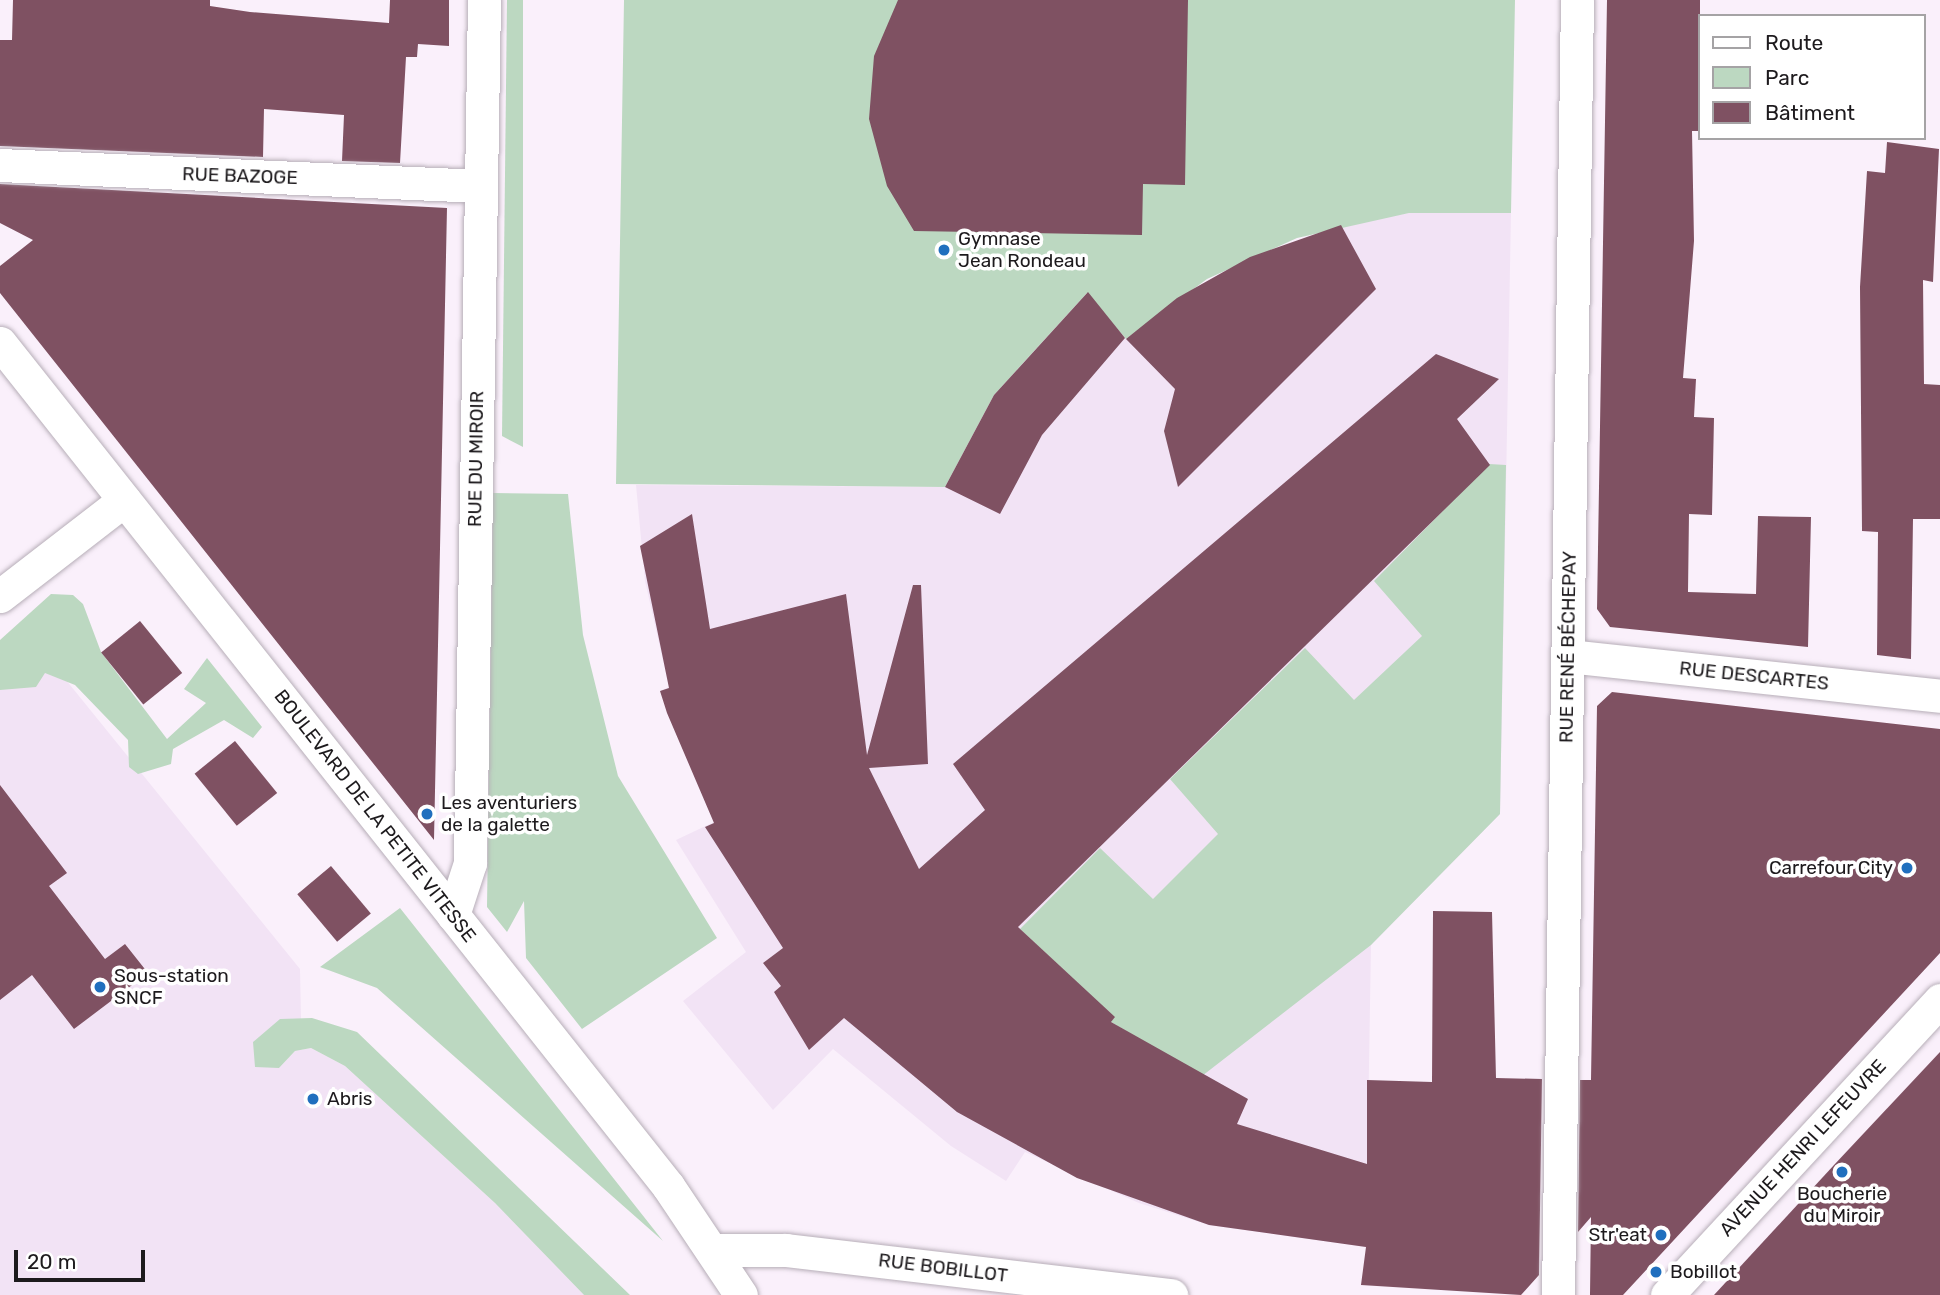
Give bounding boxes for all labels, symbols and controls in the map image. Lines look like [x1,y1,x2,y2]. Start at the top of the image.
legend [1699,14,1926,140]
text: Route [1765,30,1823,55]
text: Parc [1765,65,1809,90]
text: Bâtiment [1765,100,1855,125]
street label: RUE BAZOGE [182,163,298,189]
place label: Gymnase Jean Rondeau [958,228,1086,272]
marker: Gymnase Jean Rondeau [936,242,952,258]
street label: RUE DU MIROIR [463,391,489,527]
street label: RUE RENÉ BÉCHEPAY [1555,551,1581,743]
street label: RUE DESCARTES [1678,657,1830,695]
street label: BOULEVARD DE LA PETITE VITESSE [269,685,481,947]
place label: Les aventuriers de la galette [441,792,577,836]
marker: Les aventuriers de la galette [419,806,435,822]
place label: Carrefour City [1769,857,1893,879]
marker: Carrefour City [1899,860,1915,876]
place label: Sous-station SNCF [114,965,229,1009]
marker: Sous-station SNCF [92,979,108,995]
street label: AVENUE HENRI LEFEUVRE [1715,1055,1891,1241]
place label: Abris [327,1088,373,1110]
marker: Abris [305,1091,321,1107]
marker: Boucherie du Miroir [1834,1164,1850,1180]
place label: Boucherie du Miroir [1797,1183,1887,1227]
place label: Str'eat [1588,1224,1647,1246]
marker: Str'eat [1653,1227,1669,1243]
scale bar [18,1236,149,1280]
text: 20 m [27,1249,76,1274]
street label: RUE BOBILLOT [877,1249,1009,1287]
place label: Bobillot [1670,1261,1737,1283]
marker: Bobillot [1648,1264,1664,1280]

